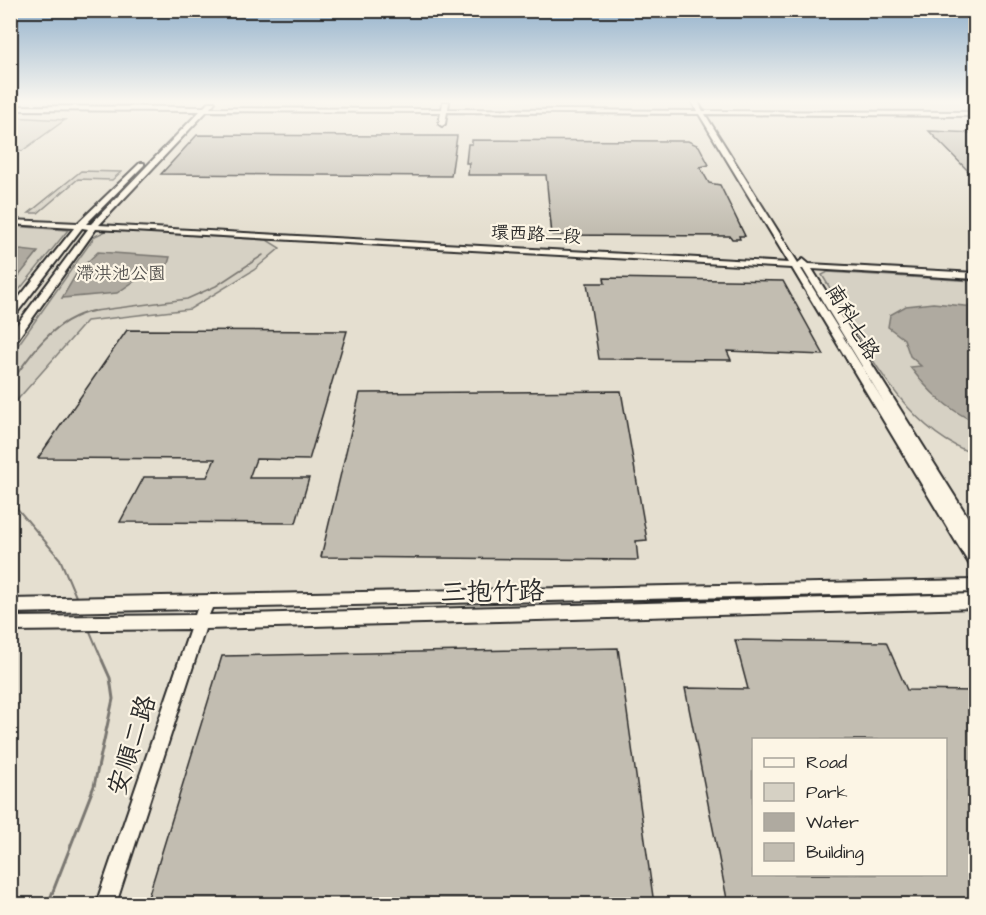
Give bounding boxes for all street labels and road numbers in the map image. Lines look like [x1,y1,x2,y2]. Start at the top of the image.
street label: 環西路二段 [490,220,582,249]
street label: 南科七路 [819,279,887,366]
street label: 三抱竹路 [440,573,544,611]
street label: 安順二路 [99,690,165,800]

